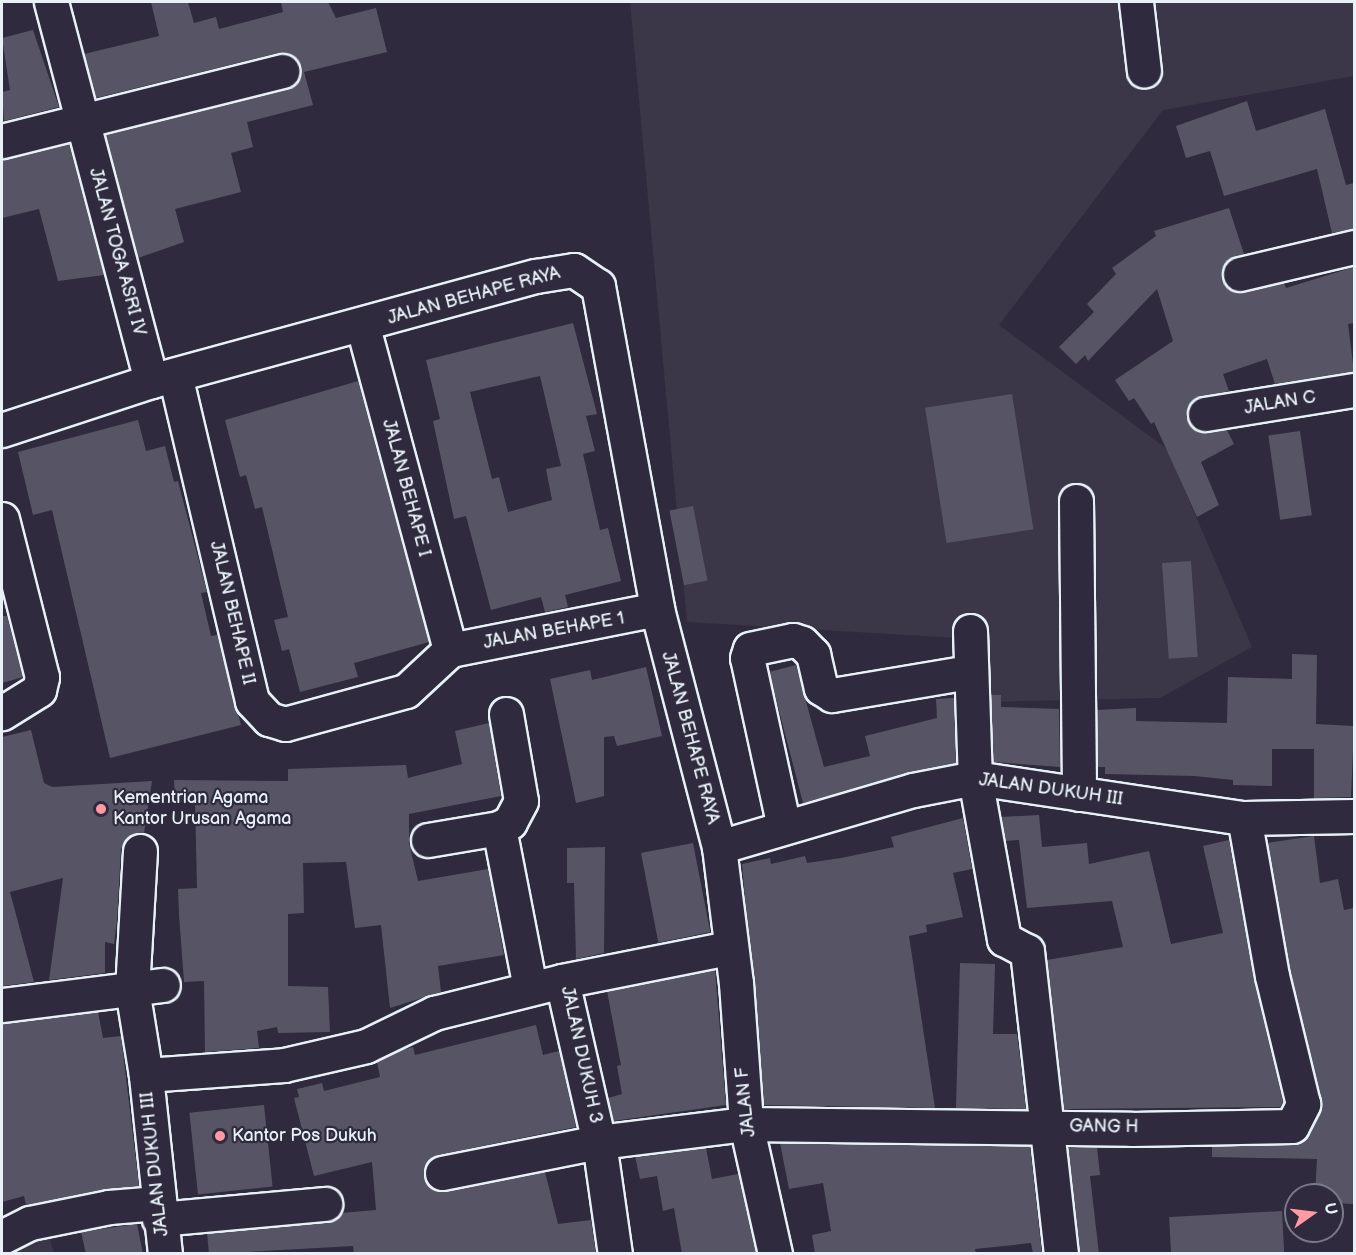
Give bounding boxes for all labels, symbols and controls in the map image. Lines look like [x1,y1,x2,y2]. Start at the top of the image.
street label: JALAN TOGA ASRI IV [84,165,150,339]
street label: JALAN BEHAPE RAYA [385,263,563,329]
street label: JALAN C [1243,387,1317,419]
street label: JALAN BEHAPE I [377,417,435,559]
street label: JALAN BEHAPE II [205,539,259,687]
street label: JALAN BEHAPE 1 [482,608,626,654]
street label: JALAN BEHAPE RAYA [657,649,723,827]
street label: JALAN DUKUH III [978,769,1124,811]
place label: Kementrian Agama Kantor Urusan Agama [113,788,291,830]
marker: Kementrian Agama Kantor Urusan Agama [94,802,108,816]
street label: JALAN DUKUH 3 [556,985,606,1125]
street label: JALAN F [732,1066,760,1138]
street label: JALAN DUKUH III [137,1091,173,1237]
street label: GANG H [1069,1116,1139,1138]
place label: Kantor Pos Dukuh [232,1125,377,1147]
marker: Kantor Pos Dukuh [213,1129,227,1143]
north arrow [1284,1183,1344,1243]
text: U [1319,1201,1341,1217]

